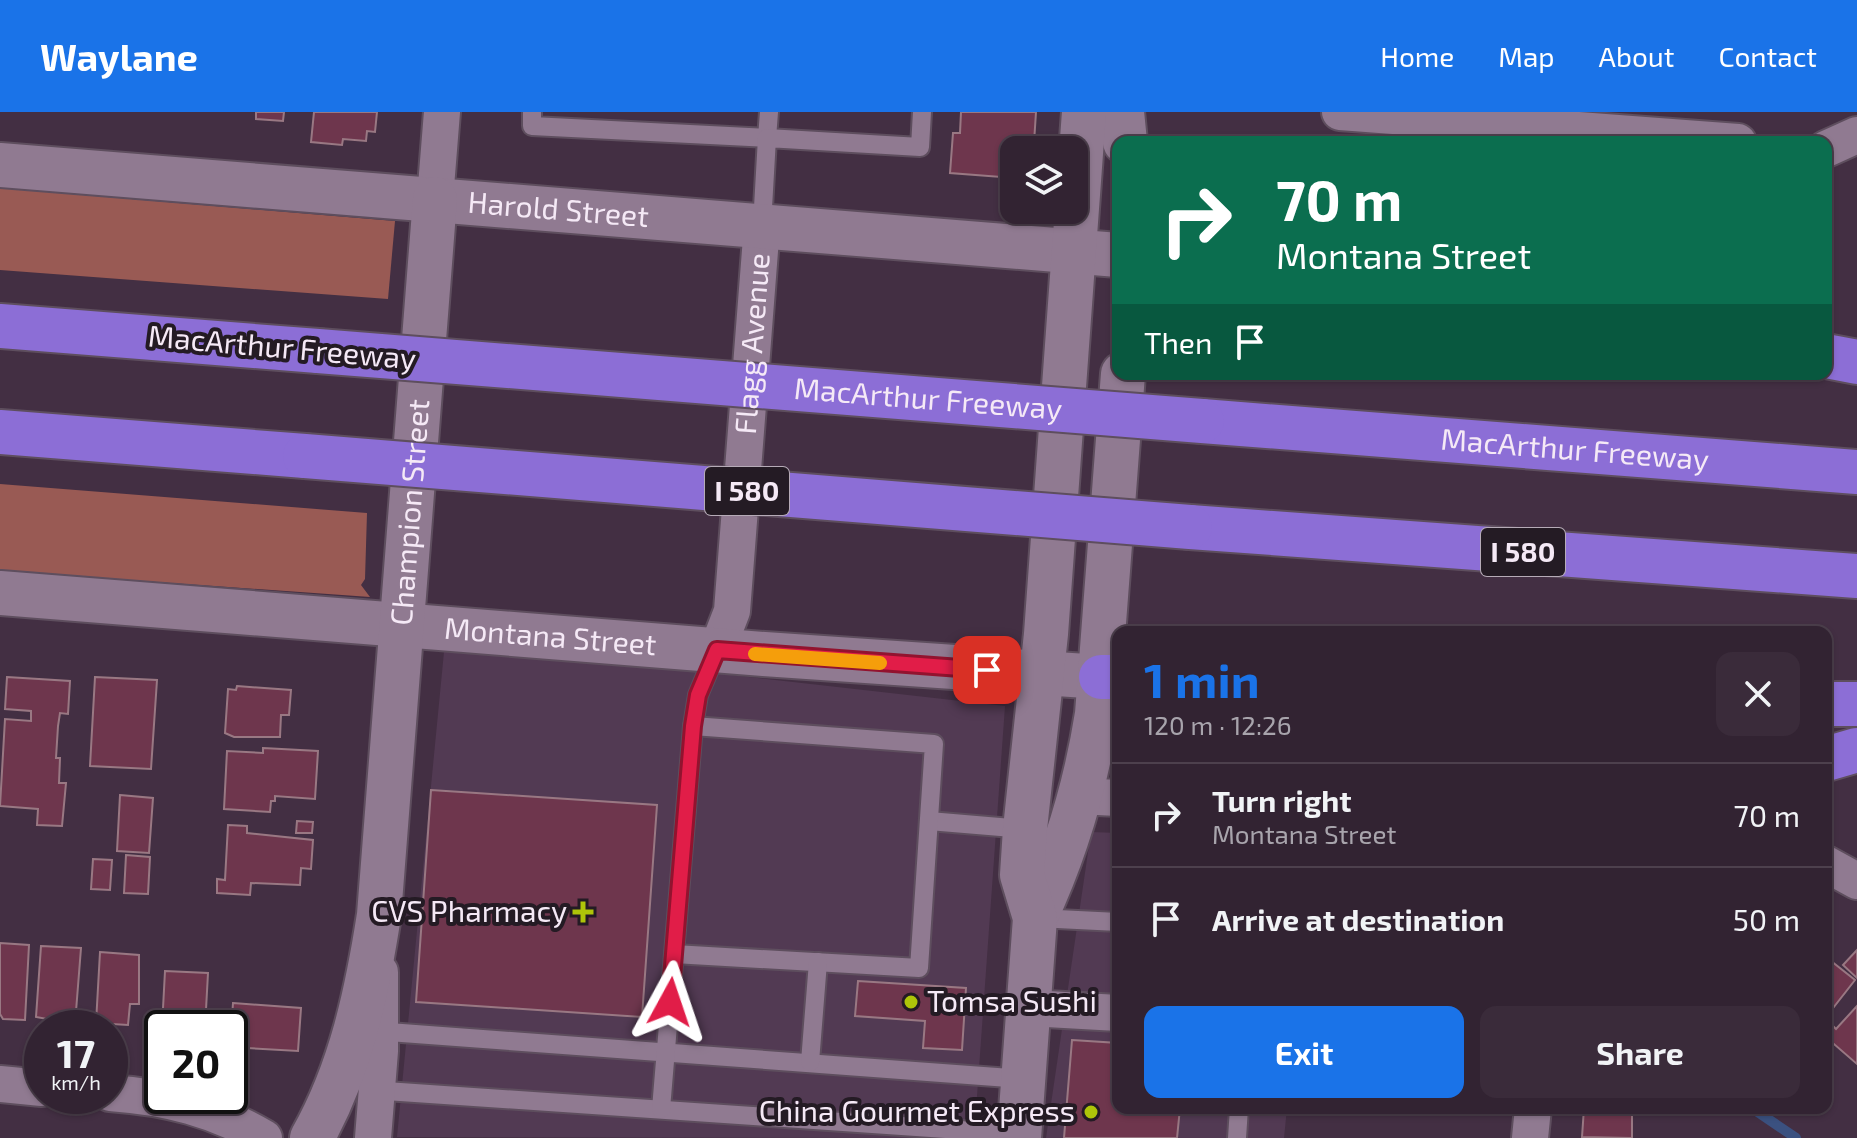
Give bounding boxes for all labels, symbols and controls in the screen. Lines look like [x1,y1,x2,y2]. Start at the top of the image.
text: Waylane [40,33,198,79]
text: Home [1380,39,1454,73]
text: Map [1498,39,1555,73]
text: About [1599,39,1674,73]
text: Contact [1718,39,1817,73]
map controls [1000,136,1088,224]
button: layers [1000,136,1088,224]
text: 70 m [1276,165,1402,232]
icon: right [1144,168,1248,272]
street label: Harold Street [466,183,650,233]
text: Montana Street [1276,233,1531,276]
street label: Flagg Avenue [726,252,776,435]
street label: MacArthur Freeway [147,316,418,376]
icon: arrive [1228,320,1272,364]
text: Then [1144,324,1212,360]
street label: MacArthur Freeway [793,369,1064,426]
street label: Champion Street [382,398,435,627]
street label: MacArthur Freeway [1440,420,1711,476]
road number: I 580 [705,467,789,515]
road number: I 580 [1481,528,1565,576]
street label: Montana Street [443,609,658,661]
pin [953,636,1021,704]
icon: arrive [965,648,1009,692]
text: 1 min [1144,650,1260,708]
button: close [1716,652,1800,736]
text: 120 m · 12:26 [1144,709,1292,740]
text: Turn right [1212,782,1352,818]
icon: right [1144,793,1188,837]
text: 70 m [1734,797,1800,833]
text: Montana Street [1212,818,1396,849]
place label: CVS Pharmacy [371,892,567,928]
icon: arrive [1144,897,1188,941]
text: Arrive at destination [1212,901,1504,937]
text: 50 m [1733,901,1800,937]
marker: CVS Pharmacy [574,903,592,921]
position arrow [628,960,712,1044]
place label: Tomsa Sushi [927,982,1097,1018]
marker: Tomsa Sushi [902,993,920,1011]
button: Exit [1144,1006,1464,1098]
button: Share [1480,1006,1800,1098]
speed limit sign: 20 [144,1010,248,1114]
text: 17 [57,1028,95,1076]
text: km/h [51,1070,101,1094]
place label: China Gourmet Express [759,1092,1075,1128]
marker: China Gourmet Express [1082,1103,1100,1121]

